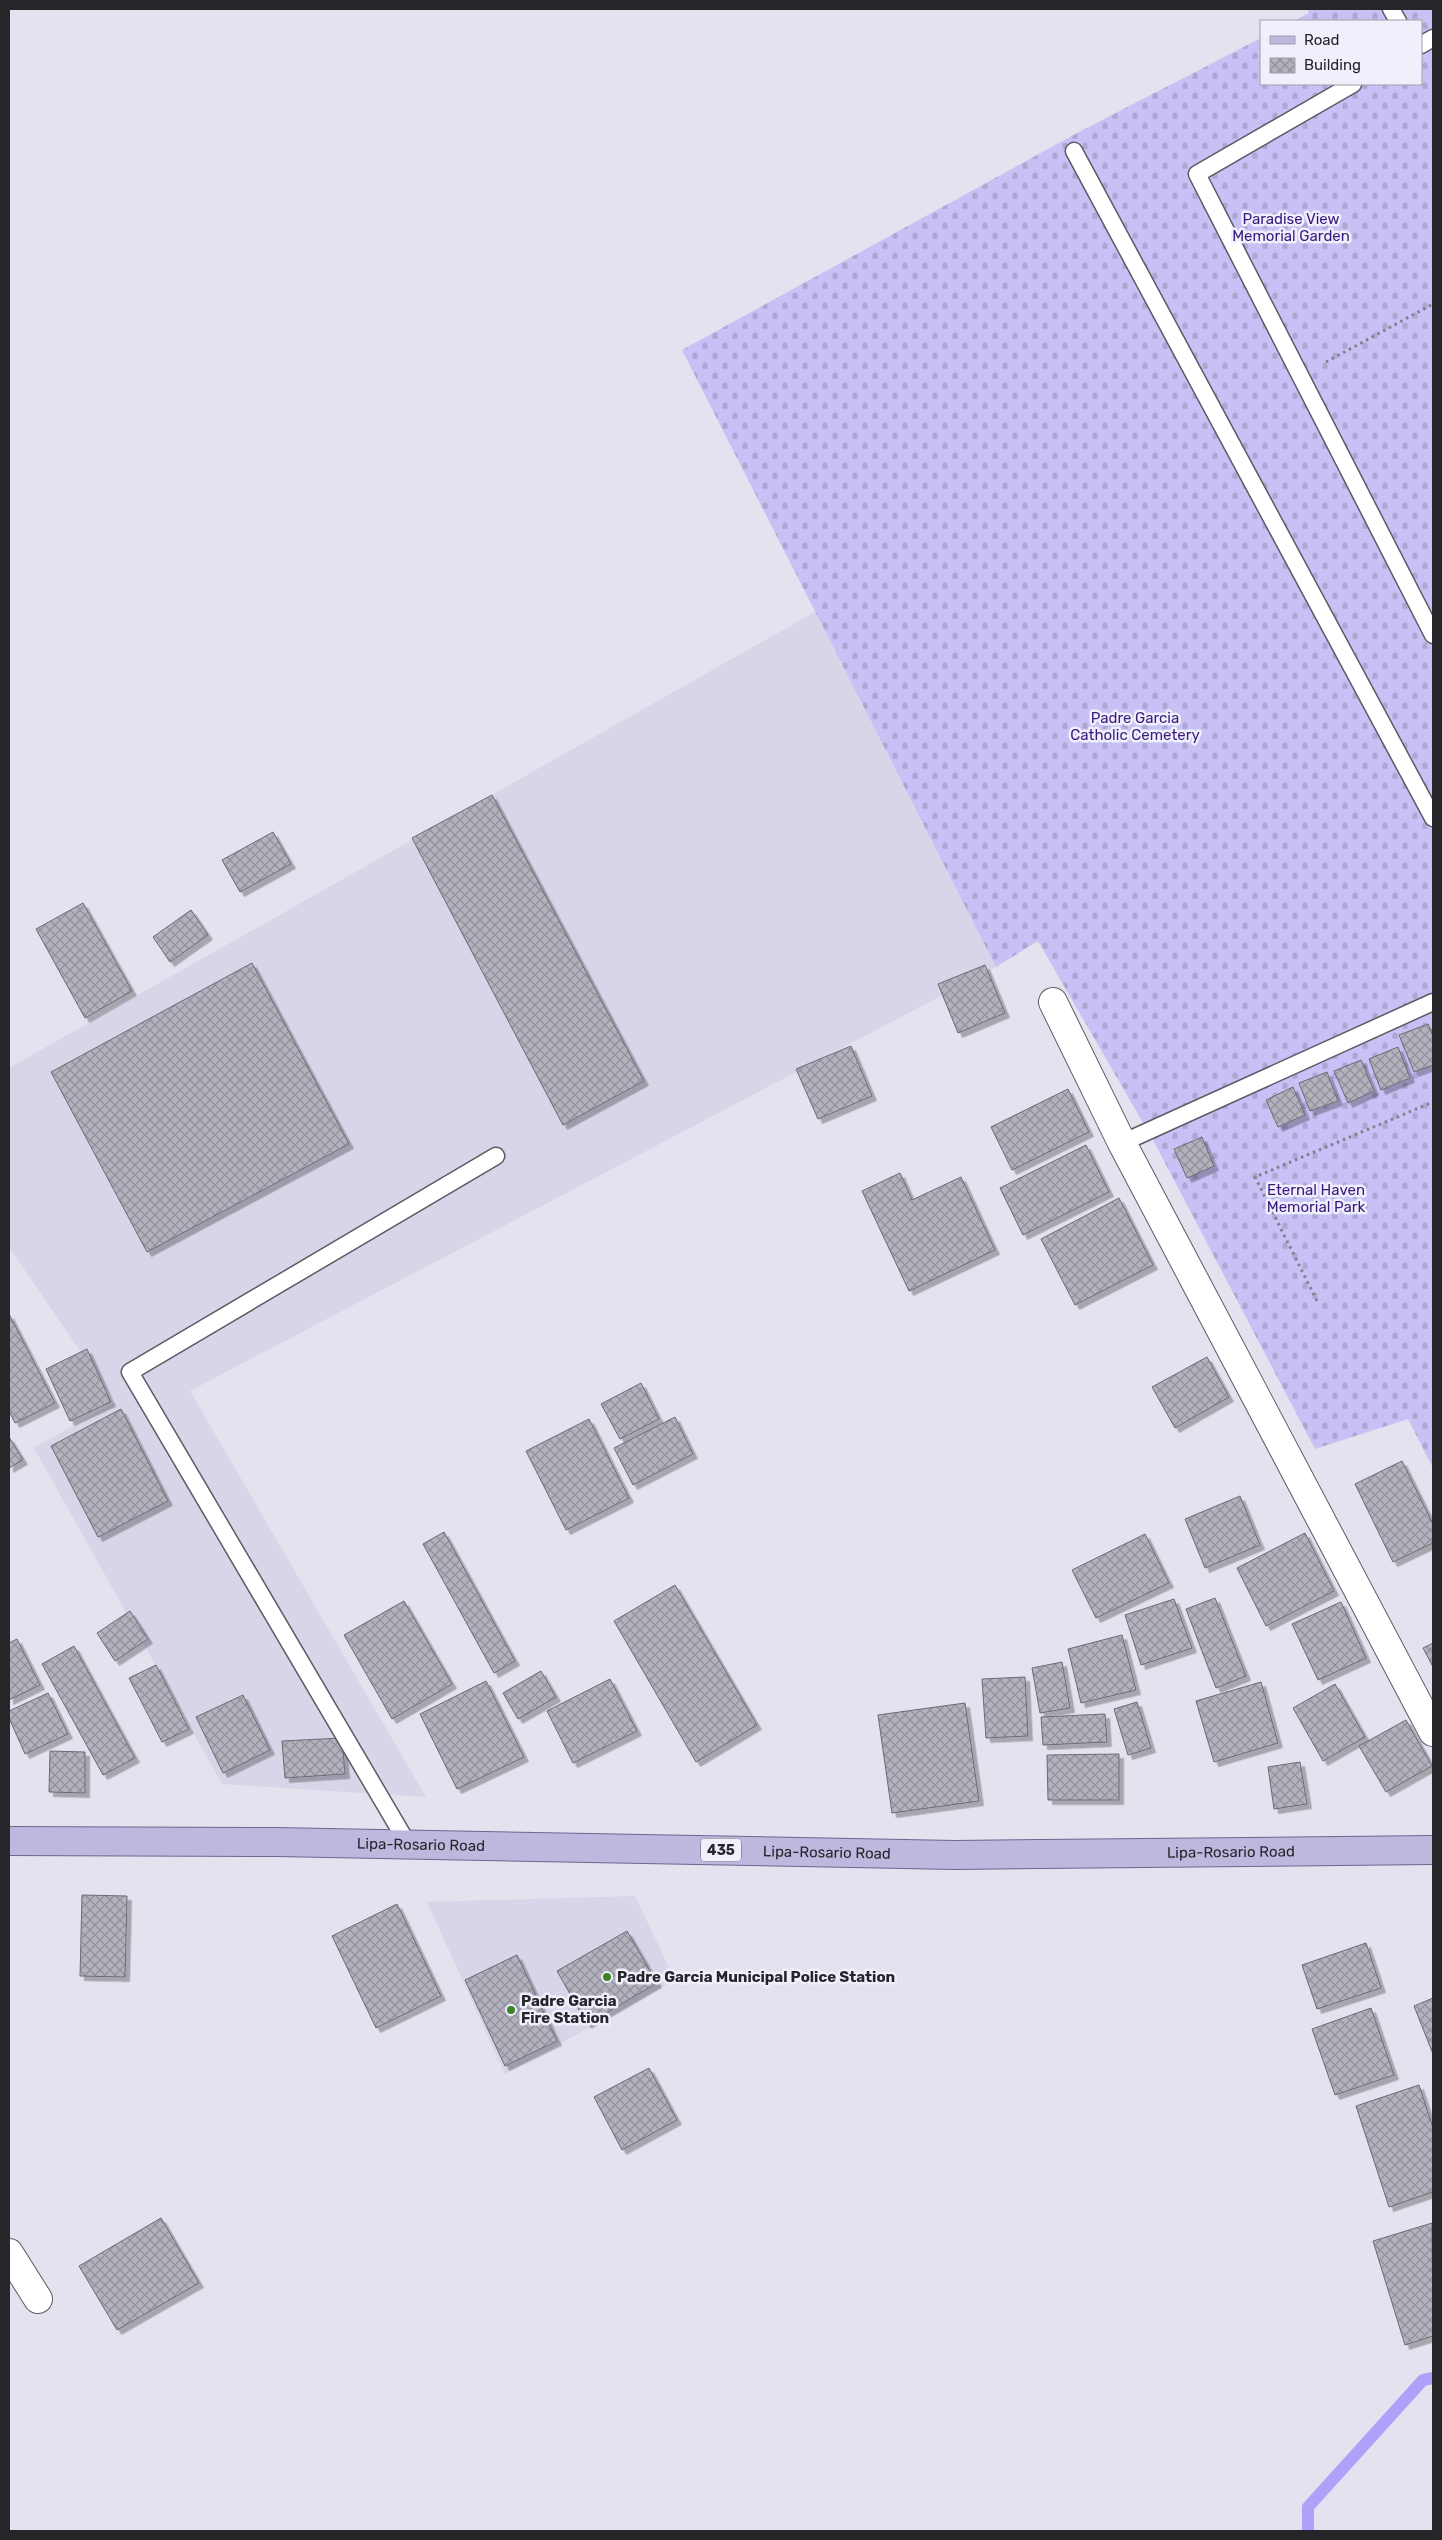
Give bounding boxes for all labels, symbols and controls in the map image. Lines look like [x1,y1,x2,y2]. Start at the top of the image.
legend [1260,20,1422,85]
text: Road [1304,31,1340,49]
text: Building [1304,56,1361,74]
park label: Paradise View Memorial Garden [1232,210,1350,245]
park label: Padre Garcia Catholic Cemetery [1070,709,1200,744]
park label: Eternal Haven Memorial Park [1267,1181,1365,1216]
street label: Lipa-Rosario Road [357,1835,485,1855]
road number: 435 [701,1838,741,1862]
street label: Lipa-Rosario Road [763,1842,891,1863]
street label: Lipa-Rosario Road [1167,1842,1295,1862]
place label: Padre Garcia Municipal Police Station [617,1968,895,1986]
marker: Padre Garcia Municipal Police Station [601,1971,613,1983]
place label: Padre Garcia Fire Station [521,1992,617,2027]
marker: Padre Garcia Fire Station [505,2004,517,2016]

